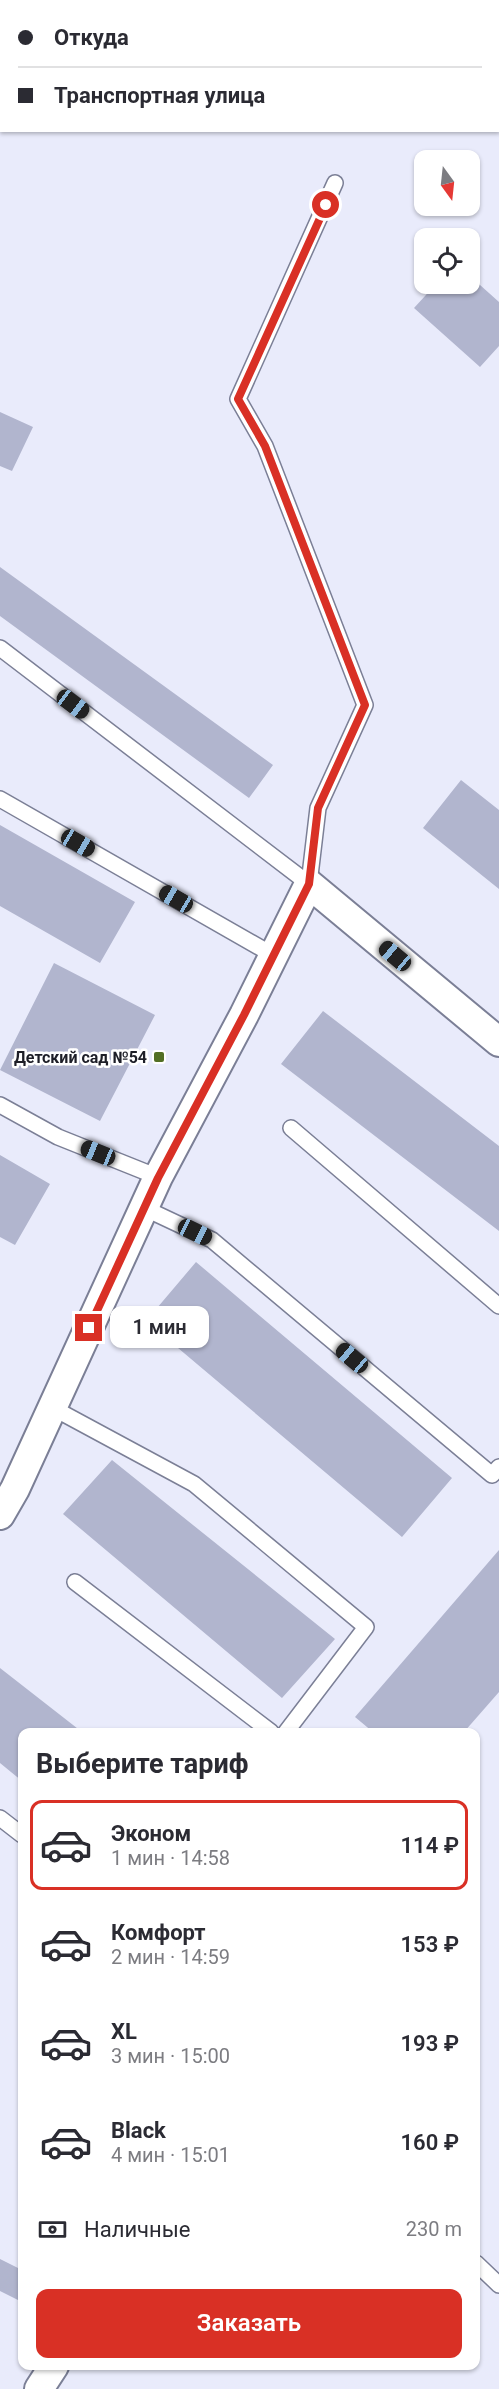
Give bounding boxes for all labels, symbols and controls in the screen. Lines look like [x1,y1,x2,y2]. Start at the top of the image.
text: Откуда [54,25,129,50]
text: Транспортная улица [54,83,265,108]
north arrow [414,150,480,216]
map controls [414,150,480,294]
route start [312,191,339,218]
button: locate [414,228,480,294]
car [53,686,93,722]
car [58,826,98,860]
car [156,882,196,916]
car [375,938,415,974]
place label: Детский сад №54 [14,1048,147,1067]
marker: Детский сад №54 [152,1050,166,1064]
car [78,1138,118,1168]
car [175,1216,215,1248]
callout: 1 мин [110,1307,209,1349]
route end [75,1314,102,1341]
text: 1 мин [132,1315,187,1339]
car [332,1340,372,1376]
text: Выберите тариф [36,1748,248,1780]
icon: car [39,1818,93,1872]
text: Эконом [111,1821,191,1846]
text: 114 ₽ [401,1833,459,1858]
text: 1 мин · 14:58 [111,1846,230,1870]
icon: car [39,1917,93,1971]
text: Комфорт [111,1920,206,1945]
text: 153 ₽ [401,1932,459,1957]
text: 2 мин · 14:59 [111,1945,230,1969]
icon: car [39,2016,93,2070]
text: XL [111,2019,137,2044]
text: 193 ₽ [401,2031,459,2056]
text: 3 мин · 15:00 [111,2044,230,2068]
icon: car [39,2115,93,2169]
text: Black [111,2118,166,2143]
text: 160 ₽ [401,2130,459,2155]
text: 4 мин · 15:01 [111,2143,230,2167]
icon: cash [36,2213,69,2246]
text: Наличные [84,2217,190,2242]
text: 230 m [406,2217,462,2241]
button: Заказать [36,2289,462,2358]

